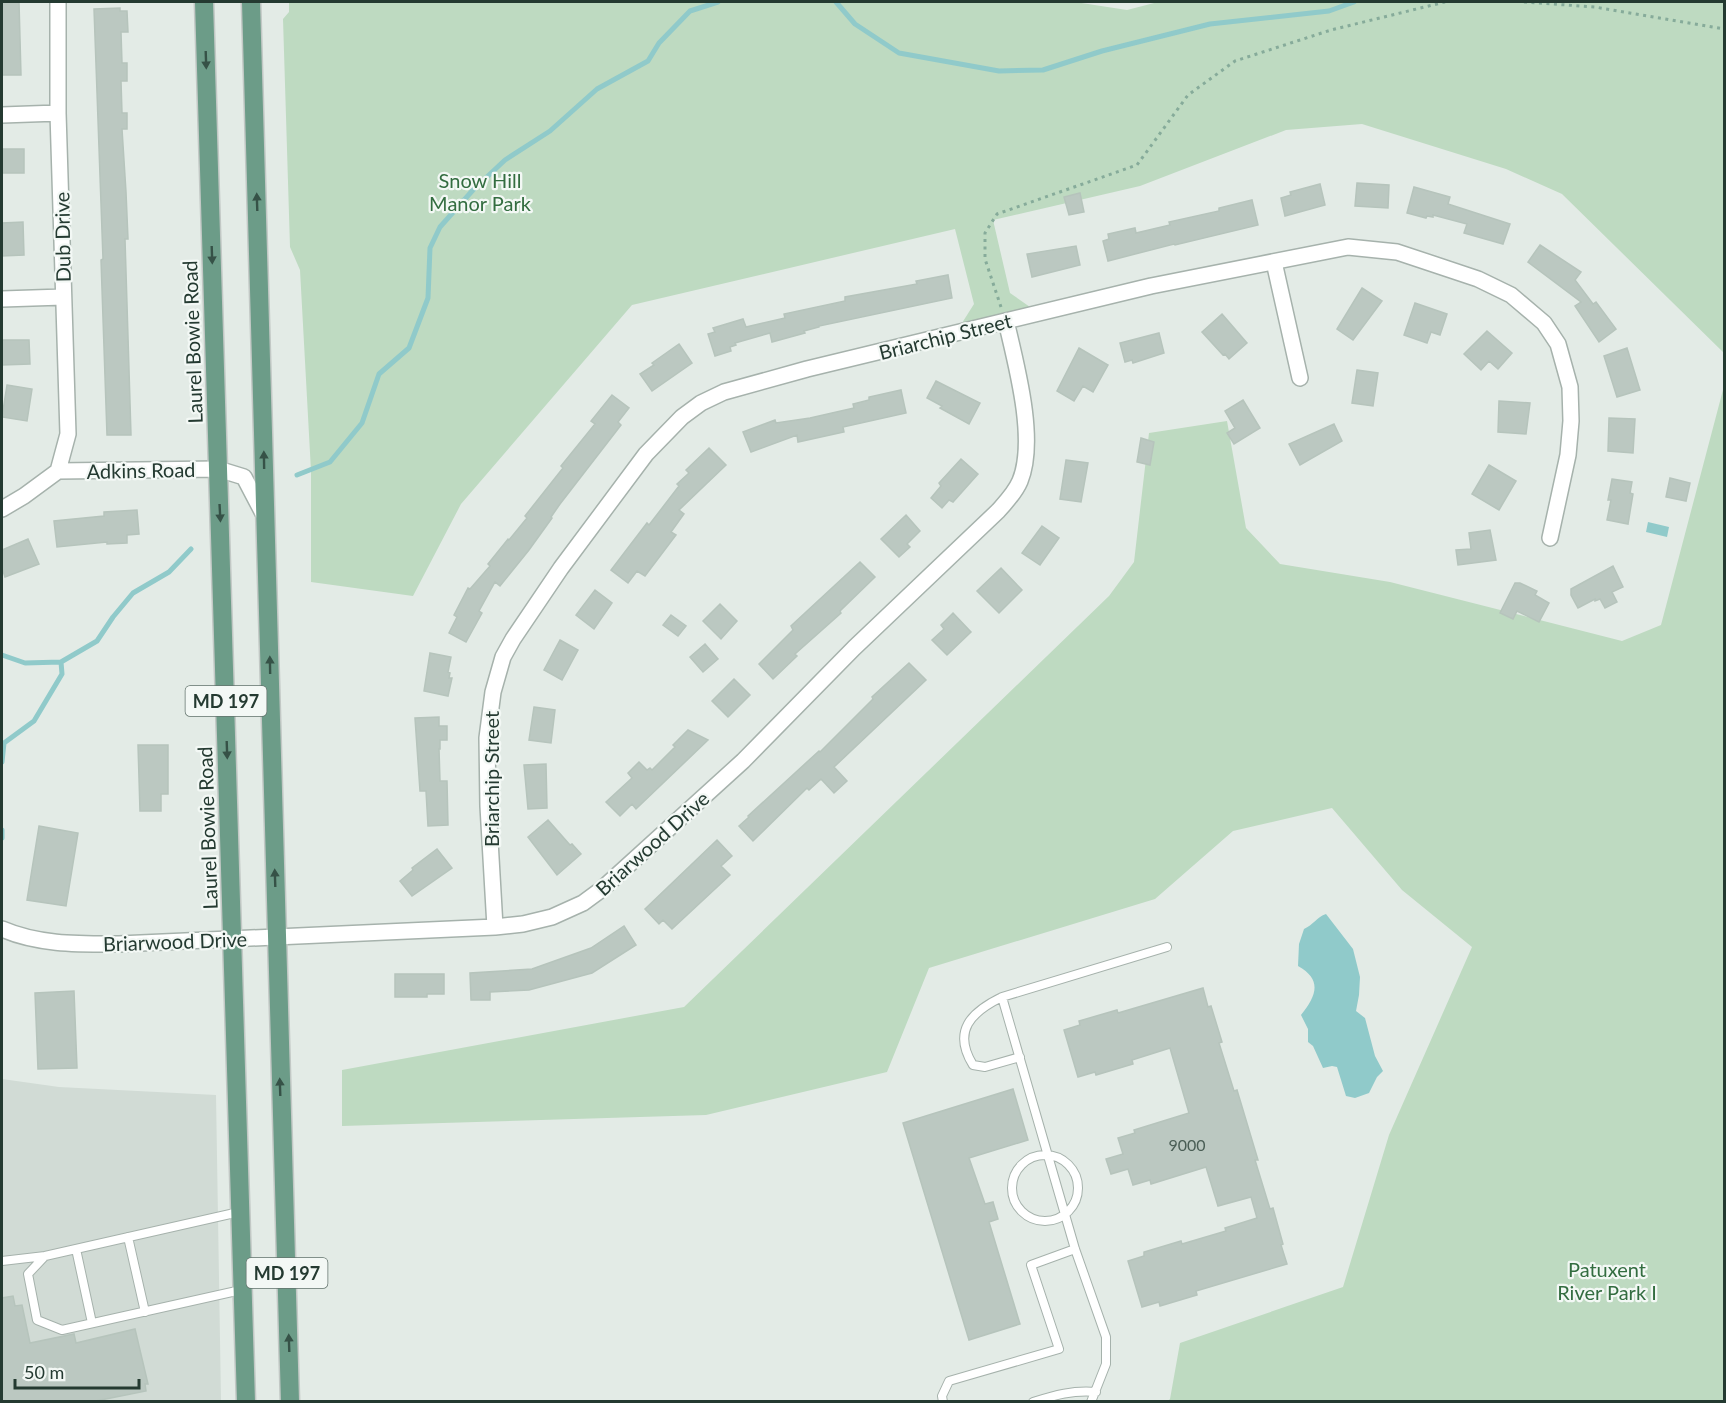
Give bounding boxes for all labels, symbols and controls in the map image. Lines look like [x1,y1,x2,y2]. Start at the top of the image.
one-way arrow [201,50,211,69]
park label: Snow Hill Manor Park [429,168,532,215]
street label: Dub Drive [49,192,75,282]
one-way arrow [252,193,261,212]
one-way arrow [207,245,216,264]
street label: Laurel Bowie Road [177,260,207,424]
street label: Briarchip Street [876,308,1014,364]
one-way arrow [259,451,268,470]
street label: Adkins Road [86,457,196,483]
one-way arrow [215,503,224,522]
one-way arrow [265,656,275,675]
road number: MD 197 [186,686,266,716]
street label: Briarchip Street [479,711,503,847]
one-way arrow [222,740,232,759]
street label: Laurel Bowie Road [192,746,222,910]
street label: Briarwood Drive [590,786,714,900]
one-way arrow [271,869,280,888]
street label: Briarwood Drive [102,926,248,956]
one-way arrow [276,1077,285,1096]
house number: 9000 [1168,1135,1206,1154]
park label: Patuxent River Park I [1557,1257,1657,1304]
road number: MD 197 [246,1258,328,1288]
one-way arrow [284,1334,293,1353]
scale bar [15,1352,140,1390]
text: 50 m [24,1361,64,1383]

